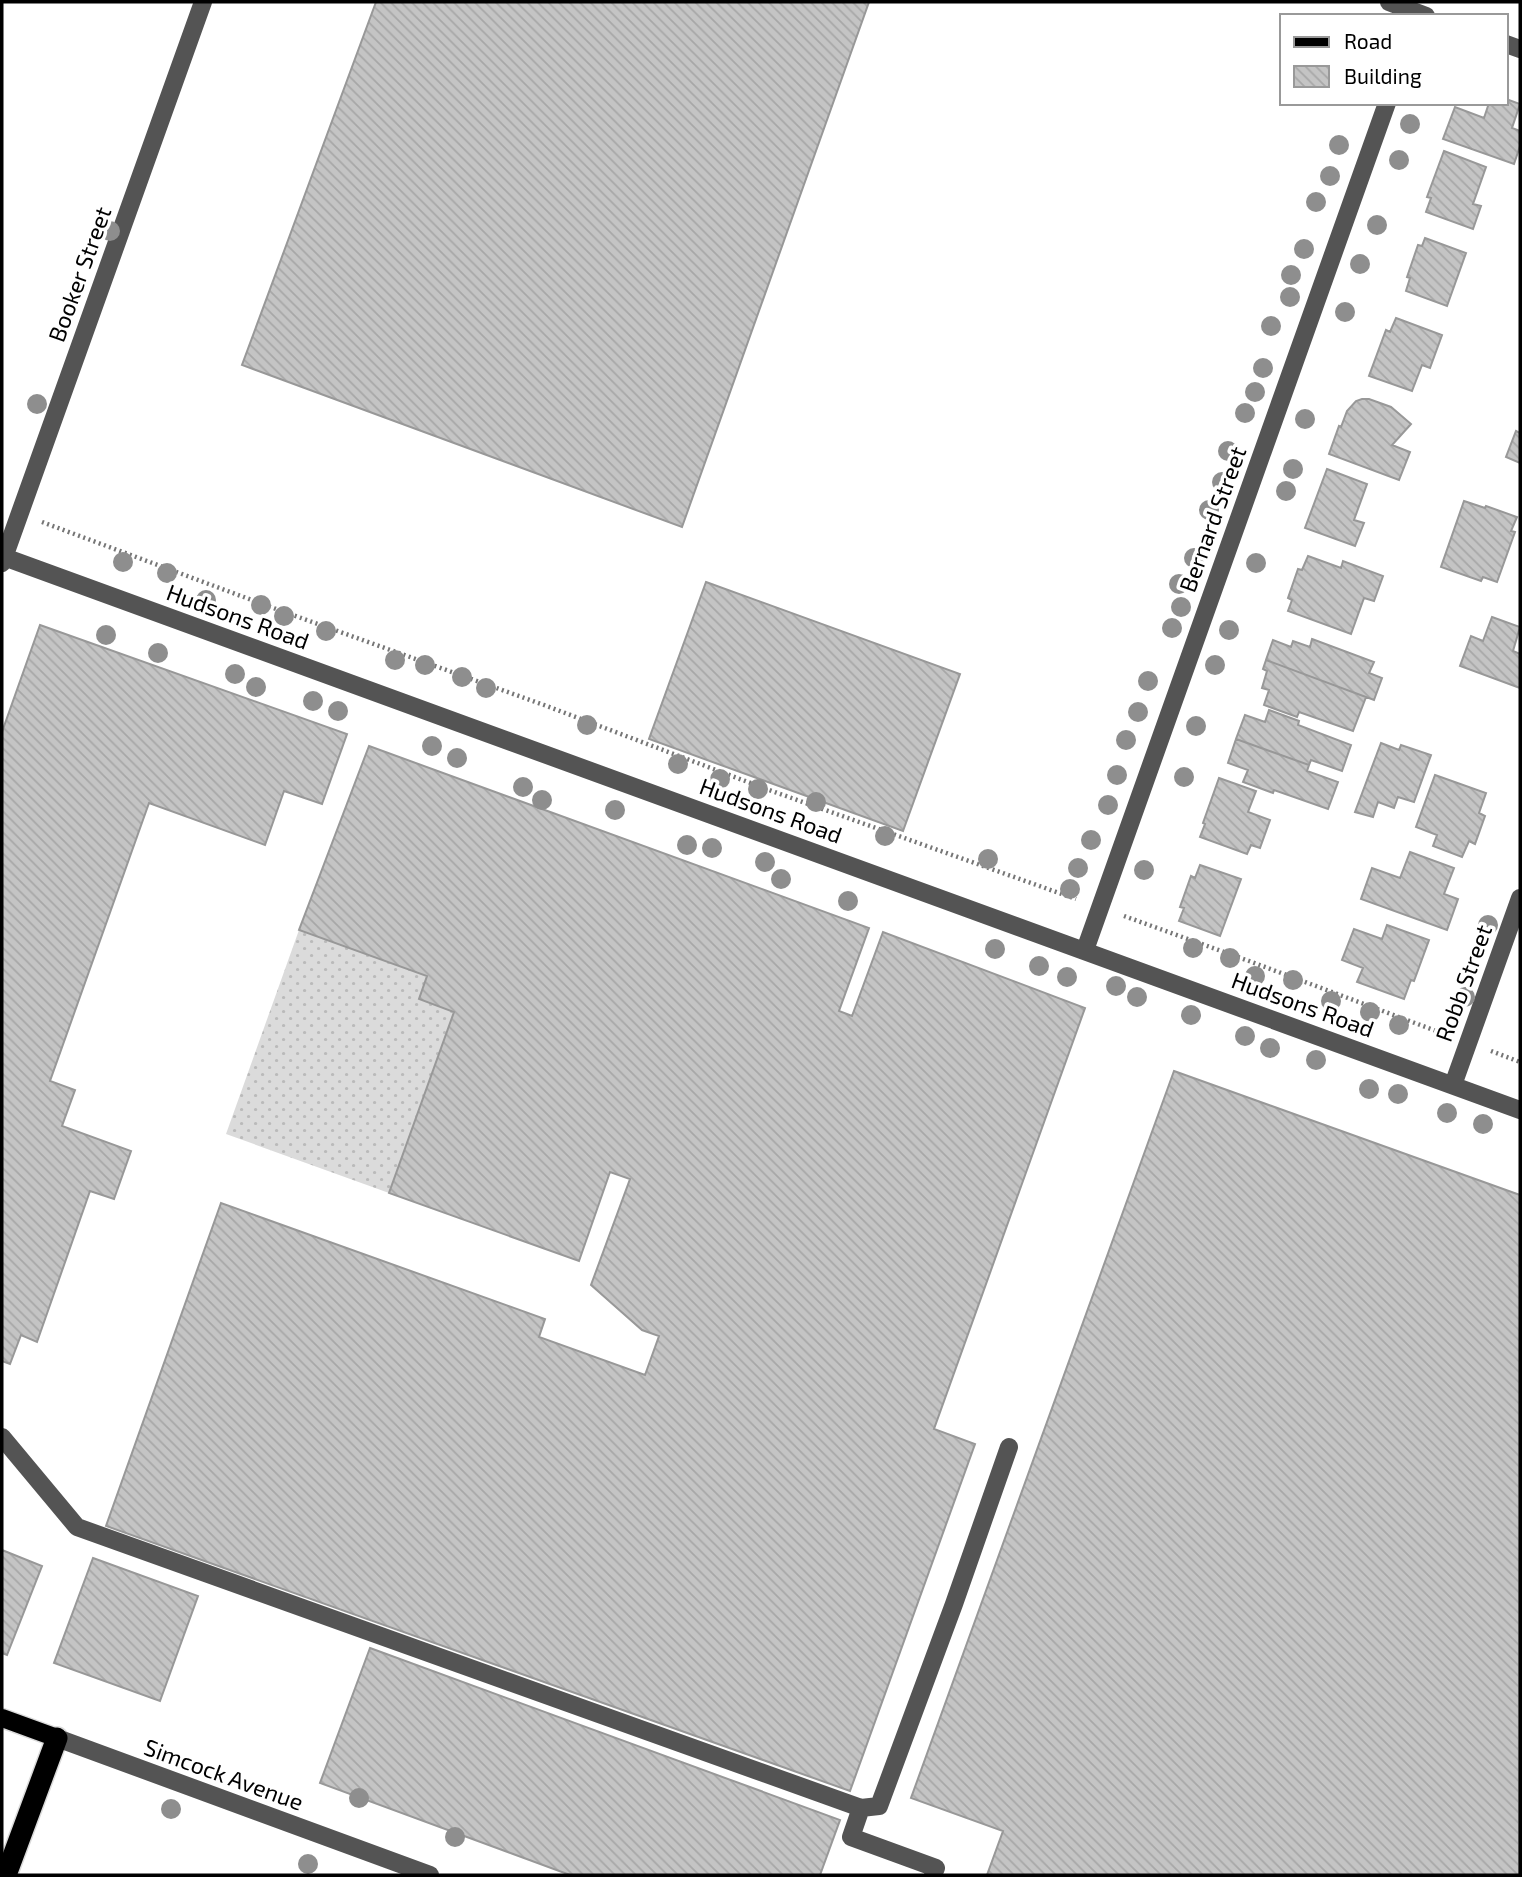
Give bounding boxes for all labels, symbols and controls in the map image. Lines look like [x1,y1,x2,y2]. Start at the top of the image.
legend [1280,14,1508,105]
text: Road [1344,28,1392,53]
text: Building [1344,63,1422,88]
street label: Booker Street [42,202,117,345]
street label: Bernard Street [1173,442,1251,596]
street label: Hudsons Road [163,577,313,655]
street label: Hudsons Road [696,771,846,849]
street label: Robb Street [1429,920,1497,1045]
street label: Hudsons Road [1228,965,1378,1043]
street label: Simcock Avenue [141,1732,307,1816]

